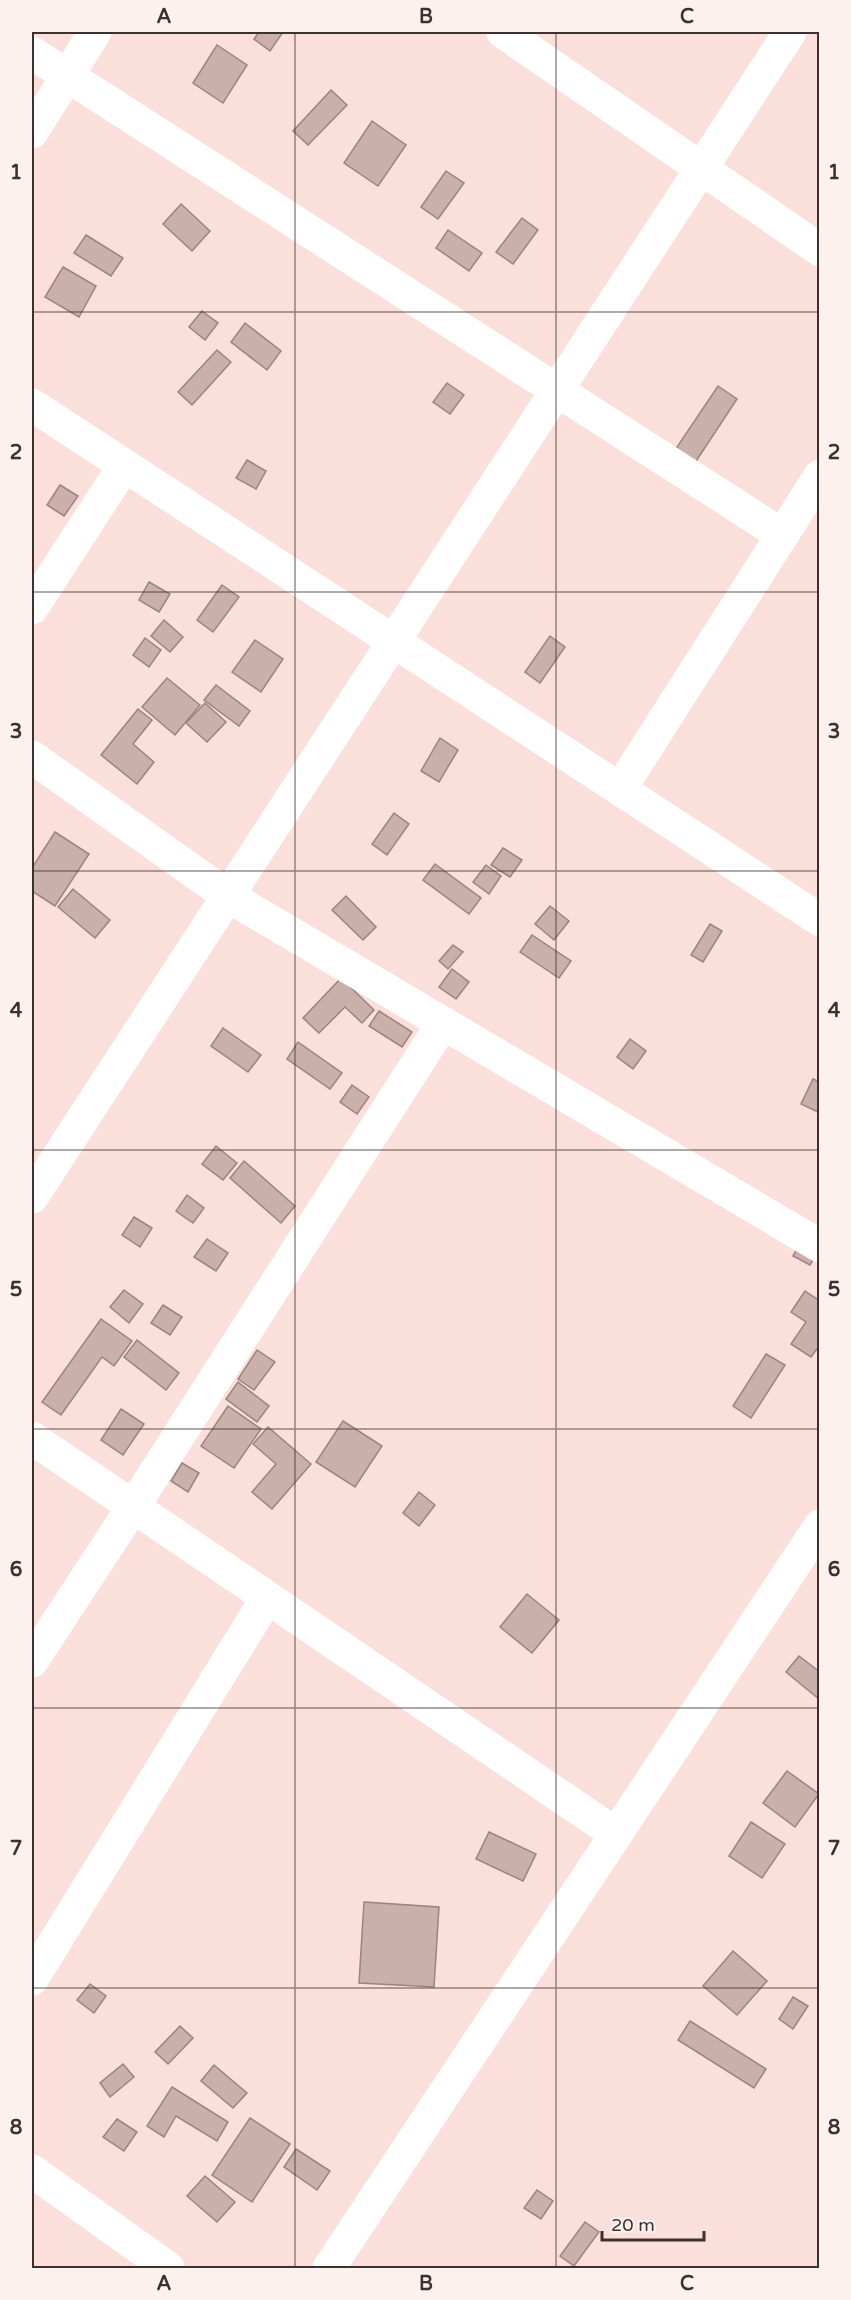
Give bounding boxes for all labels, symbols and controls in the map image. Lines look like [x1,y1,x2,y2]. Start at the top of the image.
text: A [157,5,172,29]
text: B [419,5,433,29]
text: C [680,5,694,29]
text: 1 [10,161,22,185]
text: 1 [828,161,840,185]
text: 2 [10,441,22,465]
text: 2 [828,441,840,465]
text: 3 [10,720,22,744]
text: 3 [828,720,840,744]
text: 4 [10,999,23,1023]
text: 4 [828,999,841,1023]
text: 5 [10,1278,22,1302]
text: 5 [828,1278,840,1302]
text: 6 [10,1558,22,1582]
text: 6 [828,1558,840,1582]
text: 7 [10,1837,22,1861]
text: 7 [828,1837,840,1861]
text: 8 [10,2116,22,2140]
text: 8 [828,2116,840,2140]
scale bar [602,2204,704,2242]
text: 20 m [611,2214,655,2236]
text: A [157,2272,172,2296]
text: B [419,2272,433,2296]
text: C [680,2272,694,2296]

